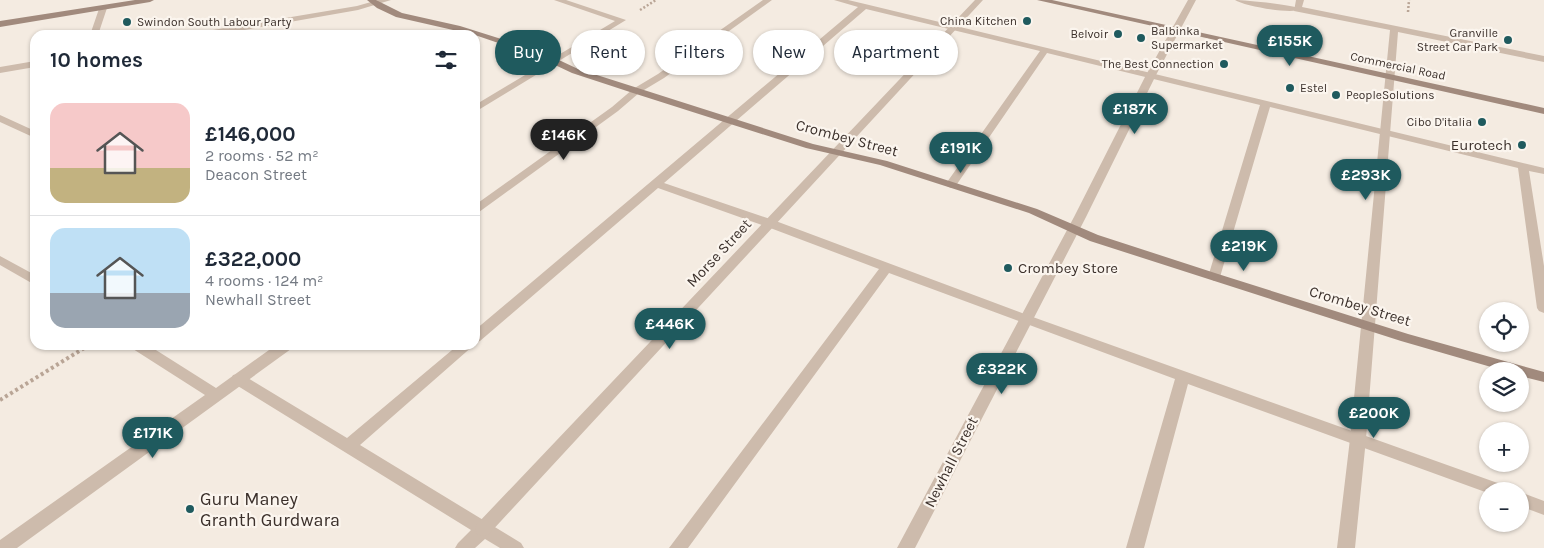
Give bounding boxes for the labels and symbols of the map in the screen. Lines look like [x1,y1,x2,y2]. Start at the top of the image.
place label: China Kitchen [940,14,1017,28]
place label: Swindon South Labour Party [137,15,292,29]
marker: China Kitchen [1021,15,1033,27]
marker: Swindon South Labour Party [121,16,133,28]
place label: Balbinka Supermarket [1151,24,1223,52]
pin: £155K [1255,24,1325,67]
place label: Granville Street Car Park [1417,26,1498,54]
place label: Belvoir [1071,27,1109,41]
marker: Belvoir [1112,28,1124,40]
marker: Balbinka Supermarket [1135,32,1147,44]
marker: Granville Street Car Park [1502,34,1514,46]
street label: Commercial Road [1349,49,1447,83]
place label: The Best Connection [1102,57,1214,71]
marker: The Best Connection [1218,58,1230,70]
place label: Estel [1300,81,1327,95]
marker: Estel [1284,82,1296,94]
place label: PeopleSolutions [1346,88,1435,102]
marker: PeopleSolutions [1330,89,1342,101]
pin: £187K [1100,92,1170,135]
place label: Cibo D'italia [1407,115,1472,129]
street label: Crombey Street [794,116,900,160]
marker: Cibo D'italia [1476,116,1488,128]
pin: £146K [529,119,599,161]
pin: £191K [926,132,996,174]
place label: Eurotech [1451,136,1512,154]
marker: Eurotech [1516,139,1528,151]
pin: £293K [1331,158,1401,201]
street label: Morse Street [683,215,755,291]
pin: £219K [1209,230,1279,272]
place label: Crombey Store [1018,259,1118,277]
marker: Crombey Store [1002,262,1014,274]
street label: Crombey Street [1307,282,1413,330]
pin: £446K [635,308,705,350]
pin: £322K [967,352,1037,395]
pin: £200K [1339,396,1409,439]
street label: Newhall Street [920,413,982,510]
pin: £171K [118,416,188,459]
place label: Guru Maney Granth Gurdwara [200,488,340,531]
marker: Guru Maney Granth Gurdwara [184,503,196,515]

